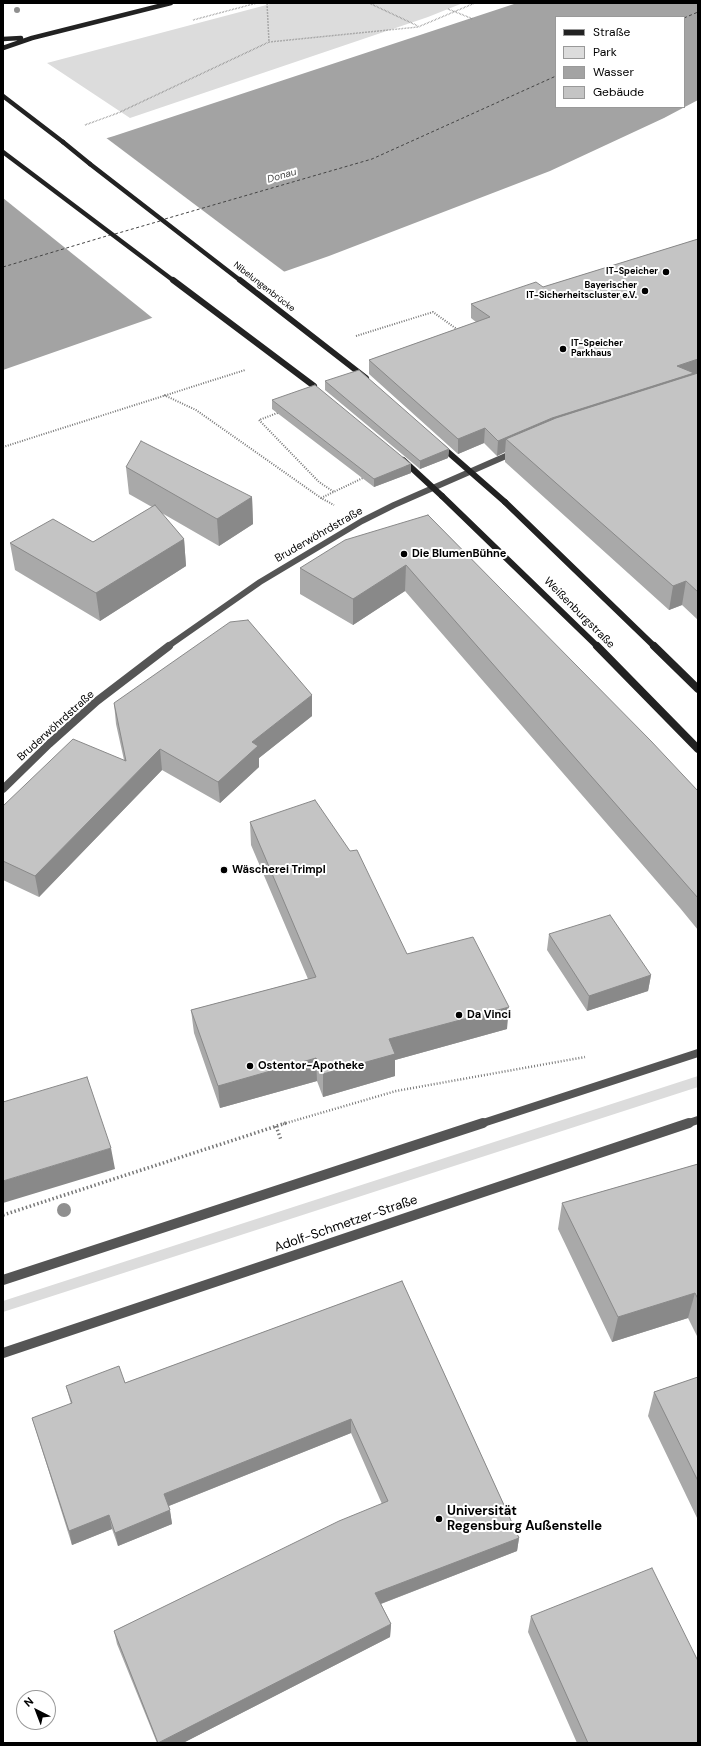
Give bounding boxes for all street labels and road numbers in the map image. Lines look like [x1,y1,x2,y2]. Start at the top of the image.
street label: Nibelungenbrücke [231,260,297,314]
street label: Bruderwöhrdstraße [273,505,365,565]
street label: Weißenburgstraße [541,575,617,651]
street label: Bruderwöhrdstraße [15,688,97,764]
street label: Adolf-Schmetzer-Straße [272,1192,420,1256]

